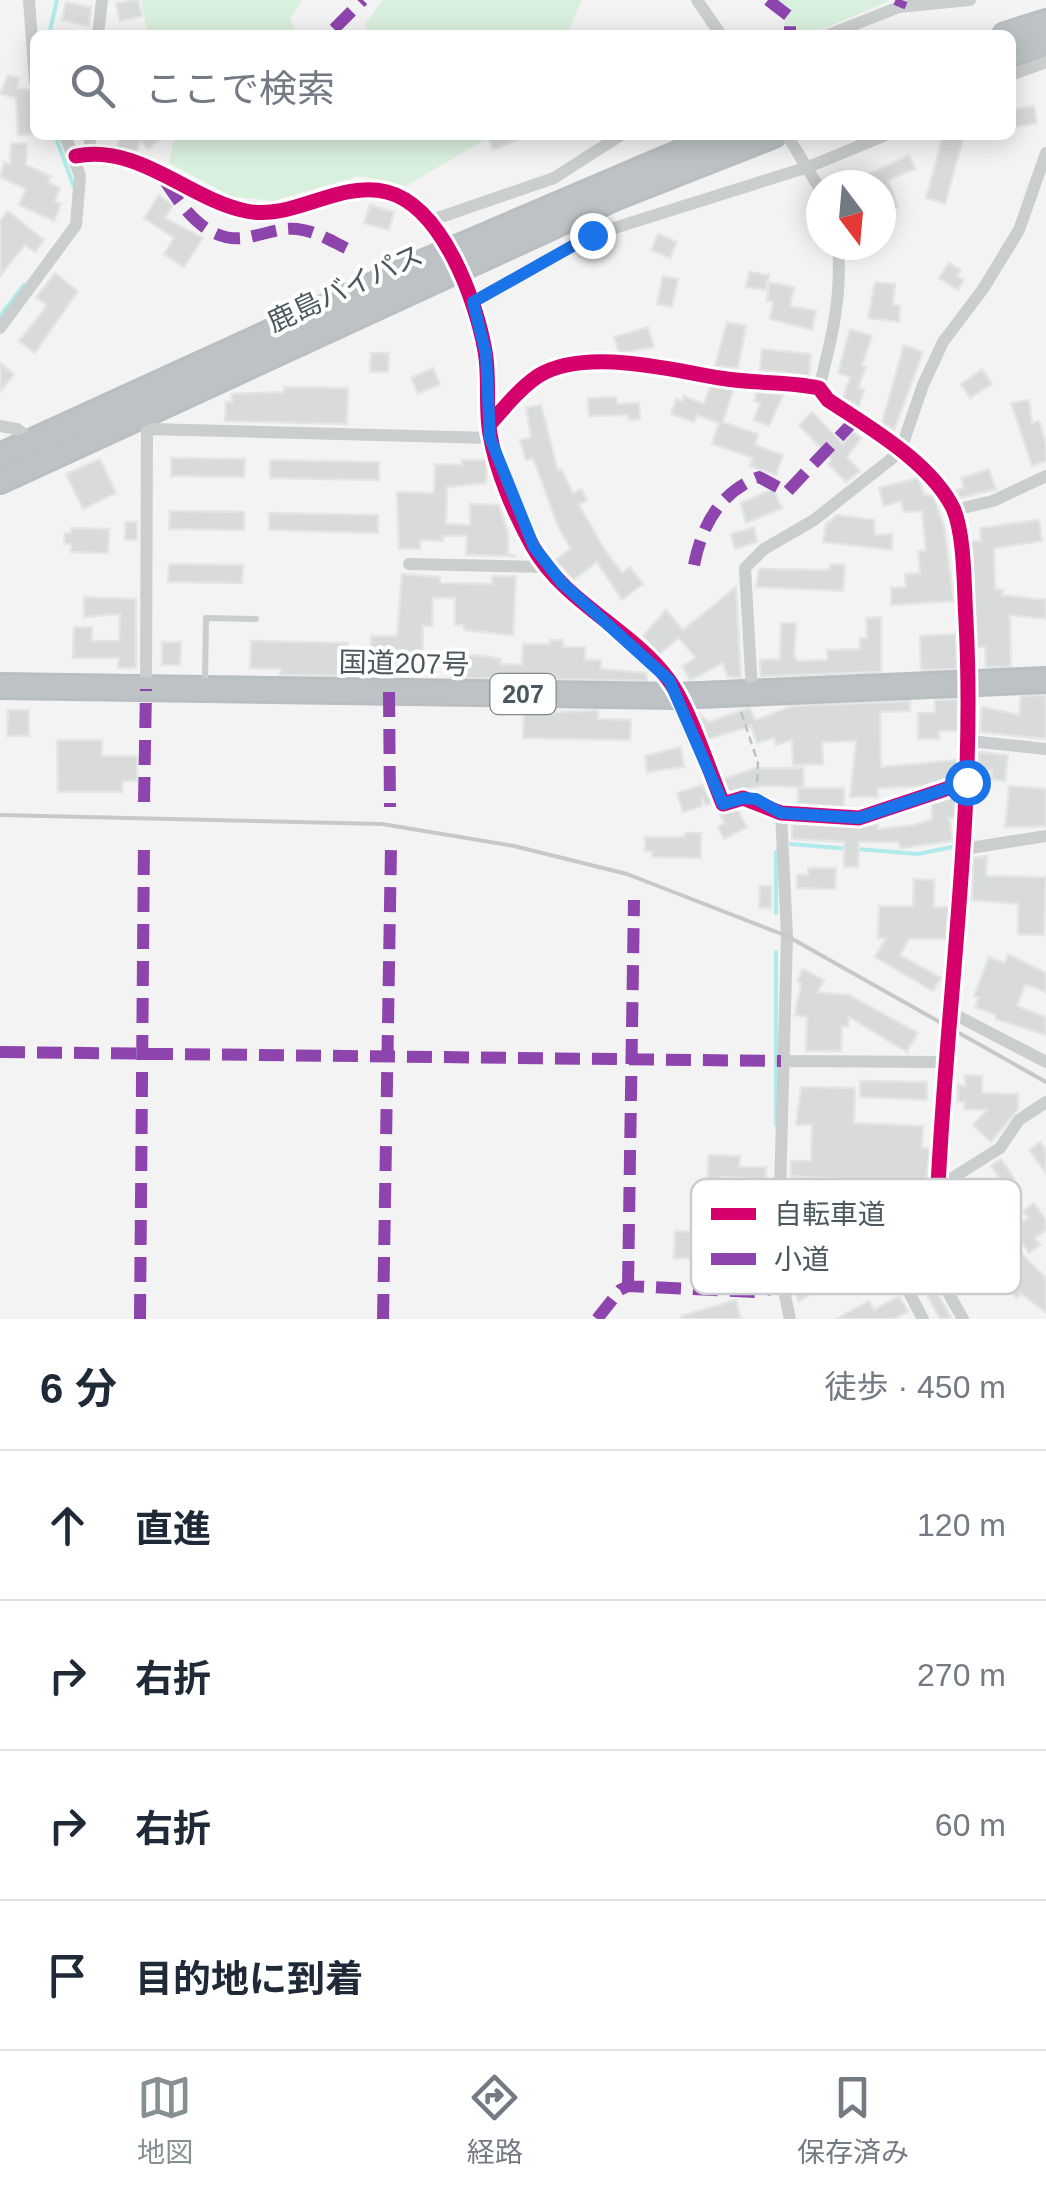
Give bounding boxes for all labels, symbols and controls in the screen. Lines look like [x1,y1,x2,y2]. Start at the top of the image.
search box [30,30,1016,140]
icon: search [65,58,120,113]
text: ここで検索 [145,68,335,110]
north arrow [806,170,896,260]
route end [570,213,616,259]
street label: 鹿島バイパス [263,239,428,338]
street label: 国道207号 [338,647,470,680]
road number: 207 [490,674,556,714]
route start [945,760,991,806]
legend [691,1179,1021,1294]
text: 自転車道 [774,1199,886,1230]
text: 小道 [774,1244,830,1275]
text: 6 分 [40,1365,117,1412]
text: 徒歩 · 450 m [825,1369,1006,1405]
icon: ahead [40,1498,95,1553]
text: 120 m [917,1507,1006,1543]
text: 直進 [135,1508,211,1550]
icon: right [40,1648,95,1703]
text: 270 m [917,1657,1006,1693]
text: 右折 [135,1658,211,1700]
icon: right [40,1798,95,1853]
text: 60 m [935,1807,1006,1843]
text: 右折 [135,1808,211,1850]
icon: arrive [40,1948,95,2003]
text: 目的地に到着 [135,1958,363,2000]
tab: 地図 [137,2070,193,2170]
tab: 経路 [467,2070,523,2170]
tab: 保存済み [797,2070,909,2170]

